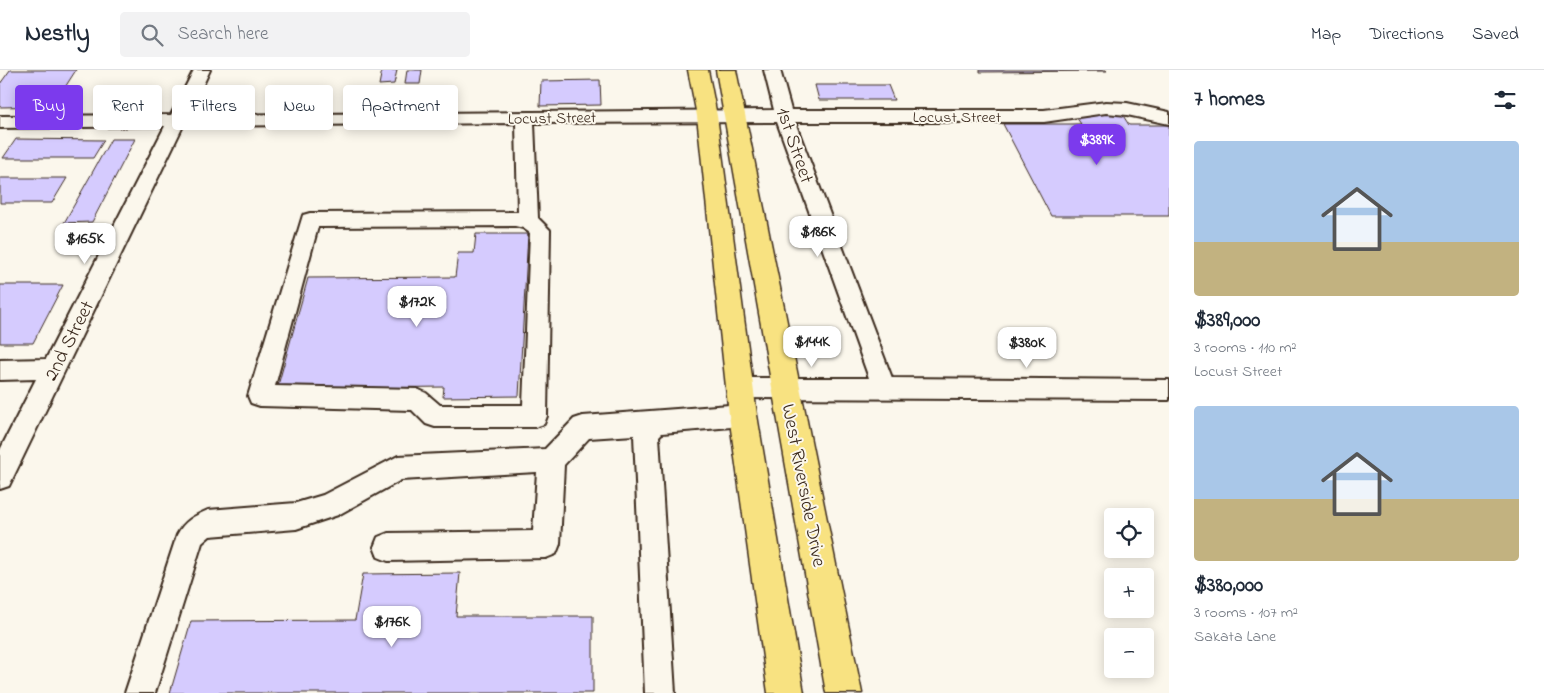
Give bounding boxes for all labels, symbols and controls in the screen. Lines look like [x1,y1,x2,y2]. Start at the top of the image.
search box [120,12,470,57]
text: Nestly [25,17,90,52]
icon: search [138,21,166,49]
text: Search here [178,21,269,48]
text: Map [1311,22,1341,48]
text: Directions [1369,22,1444,48]
text: Saved [1472,22,1519,48]
chip: Buy [15,85,83,130]
chip: Rent [93,85,162,130]
chip: Filters [172,85,255,130]
chip: New [265,85,333,130]
chip: Apartment [343,85,458,130]
text: 7 homes [1194,85,1265,115]
icon: filters [1491,86,1519,114]
street label: 1st Street [767,104,820,188]
street label: Locust Street [508,106,597,132]
street label: Locust Street [913,106,1002,130]
pin: $389K [1062,124,1132,166]
text: $389K [1080,128,1114,152]
icon: home [1312,174,1402,264]
pin: $186K [783,216,853,258]
text: $186K [800,220,836,244]
pin: $165K [50,222,120,265]
text: $165K [66,227,104,251]
pin: $172K [382,286,452,328]
text: $172K [398,290,436,314]
street label: 2nd Street [38,296,103,386]
text: $389,000 [1194,306,1260,336]
pin: $144K [777,326,847,368]
pin: $380K [992,326,1062,369]
text: $144K [794,330,830,354]
text: $380K [1009,331,1045,355]
text: 3 rooms · 110 m² [1194,336,1296,360]
text: Locust Street [1194,360,1282,384]
street label: West Riverside Drive [773,402,833,569]
icon: home [1312,439,1402,529]
map controls [1104,508,1154,678]
button: locate [1104,508,1154,558]
button: + [1104,568,1154,618]
text: $380,000 [1194,571,1263,601]
text: 3 rooms · 107 m² [1194,601,1298,625]
pin: $176K [357,606,427,648]
text: $176K [374,610,410,634]
text: Sakata Lane [1194,625,1276,649]
button: − [1104,628,1154,678]

